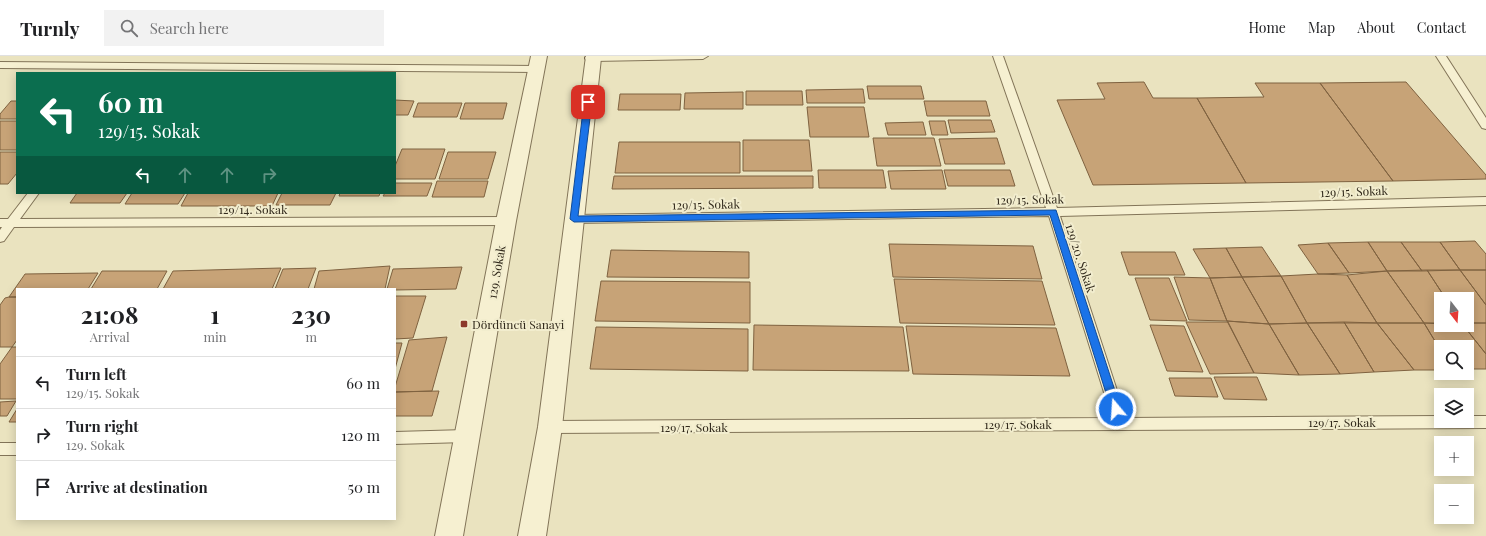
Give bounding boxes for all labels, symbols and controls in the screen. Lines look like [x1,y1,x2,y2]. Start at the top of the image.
search box [104,10,384,46]
text: Turnly [20,15,80,41]
icon: search [118,17,140,39]
text: Search here [150,18,229,38]
text: Home [1248,18,1286,37]
text: Map [1308,18,1335,37]
text: About [1357,18,1395,37]
text: Contact [1417,18,1466,37]
text: 60 m [98,83,164,120]
pin [571,85,605,119]
icon: left [32,88,84,140]
icon: arrive [577,91,599,113]
text: 129/15. Sokak [98,119,200,143]
icon: left [132,164,154,186]
icon: ahead [174,164,196,186]
icon: ahead [216,164,238,186]
icon: right [258,164,280,186]
street label: 129/15. Sokak [1320,182,1389,200]
street label: 129/15. Sokak [996,190,1065,208]
street label: 129/15. Sokak [672,195,741,213]
street label: 129/14. Sokak [218,201,288,217]
street label: 129/20. Sokak [1062,222,1100,295]
street label: 129. Sokak [483,243,509,300]
north arrow [1434,292,1474,332]
map controls [1434,292,1474,524]
text: 21:08 [81,298,139,330]
text: 1 [210,298,220,330]
text: 230 [291,298,331,330]
place label: Dördüncü Sanayi [472,316,565,332]
marker: Dördüncü Sanayi [459,319,469,329]
text: Arrival [90,328,130,345]
text: min [203,328,227,345]
text: m [305,328,317,345]
button: search [1434,340,1474,380]
text: Turn left [66,364,127,384]
icon: left [32,372,54,394]
text: 60 m [346,373,380,393]
text: 129/15. Sokak [66,384,140,401]
position arrow [1095,388,1137,430]
button: layers [1434,388,1474,428]
street label: 129/17. Sokak [1308,414,1376,430]
text: Turn right [66,416,139,436]
street label: 129/17. Sokak [984,416,1052,432]
street label: 129/17. Sokak [660,419,728,435]
icon: right [32,424,54,446]
text: 120 m [341,425,380,445]
text: 129. Sokak [66,436,125,453]
button: + [1434,436,1474,476]
icon: arrive [32,476,54,498]
text: Arrive at destination [66,477,208,497]
text: 50 m [348,477,380,497]
button: − [1434,484,1474,524]

